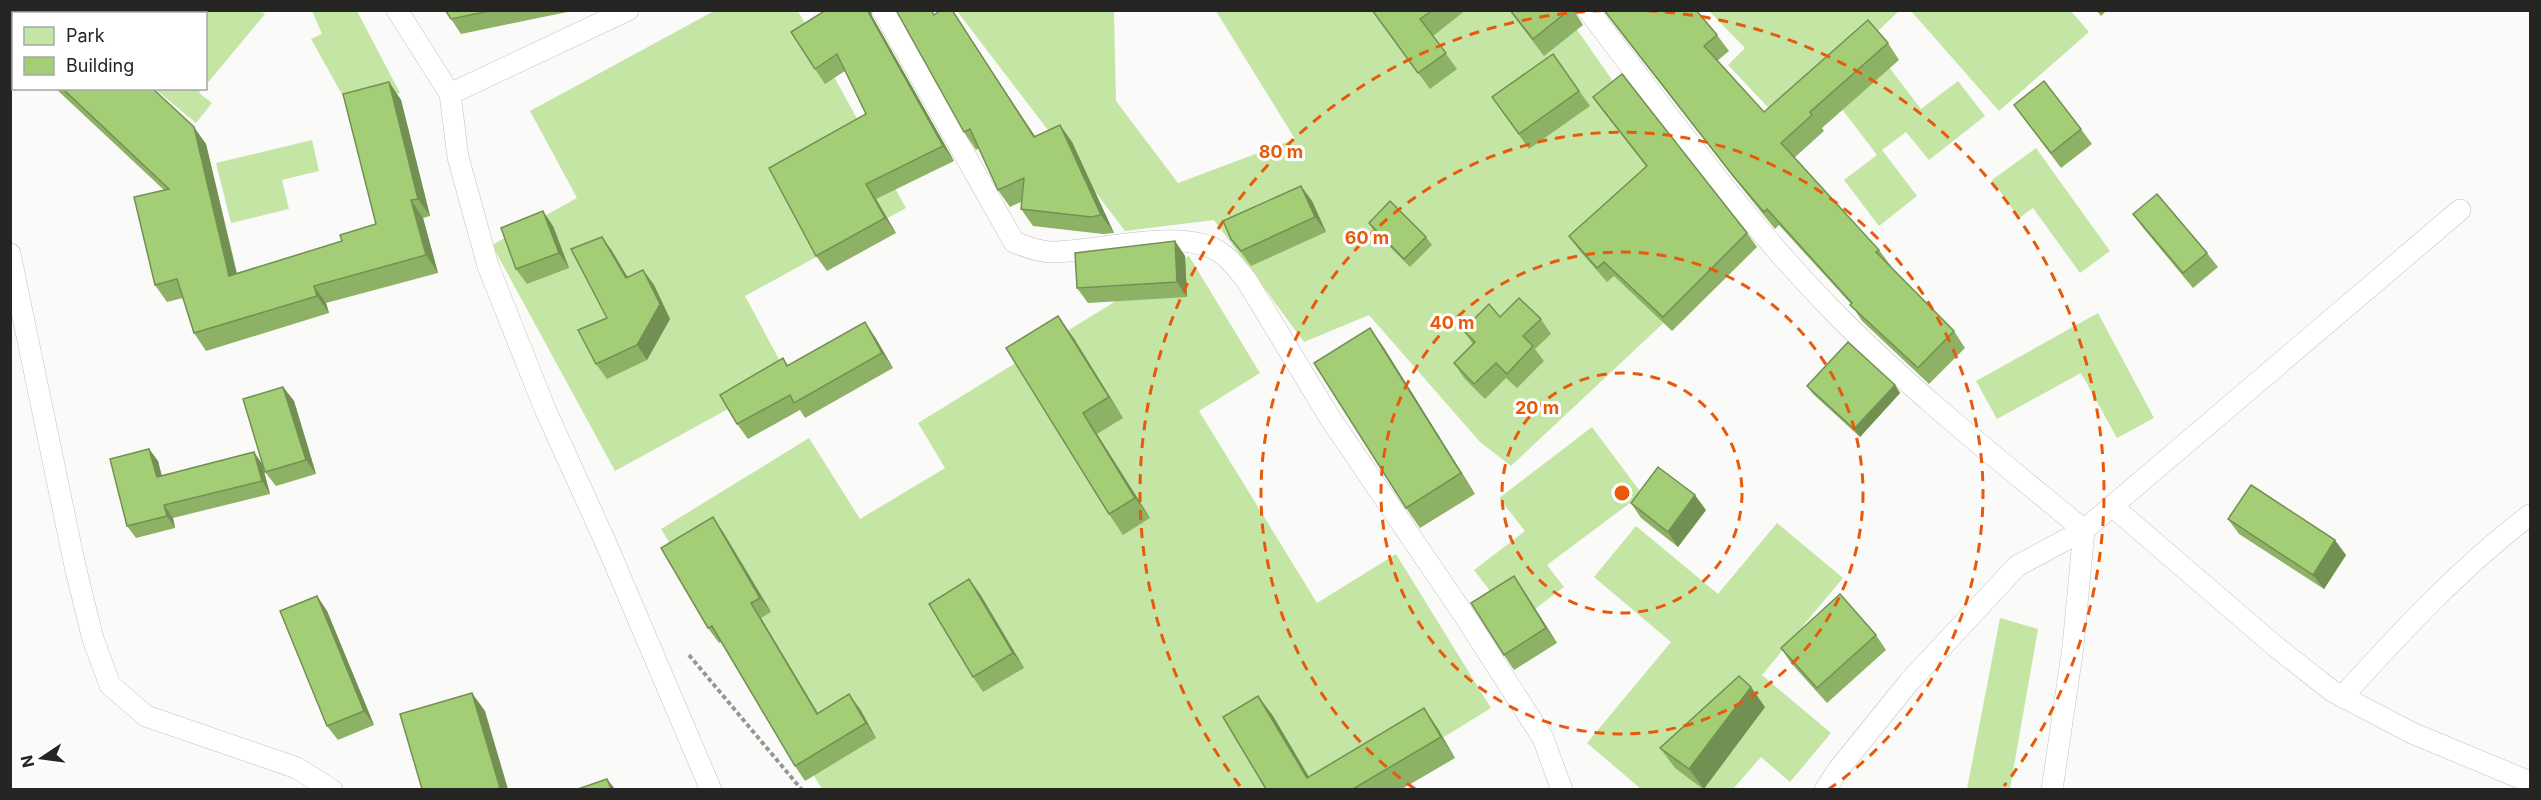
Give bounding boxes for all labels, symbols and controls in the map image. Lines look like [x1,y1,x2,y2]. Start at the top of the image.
legend [12,12,207,90]
text: Park [66,25,105,46]
text: Building [66,55,134,76]
text: 80 m [1259,141,1303,162]
text: 60 m [1345,227,1389,248]
text: 40 m [1430,312,1475,333]
text: 20 m [1515,397,1559,418]
centre of rings [1612,483,1632,503]
north arrow [12,728,72,788]
text: N [16,753,39,770]

